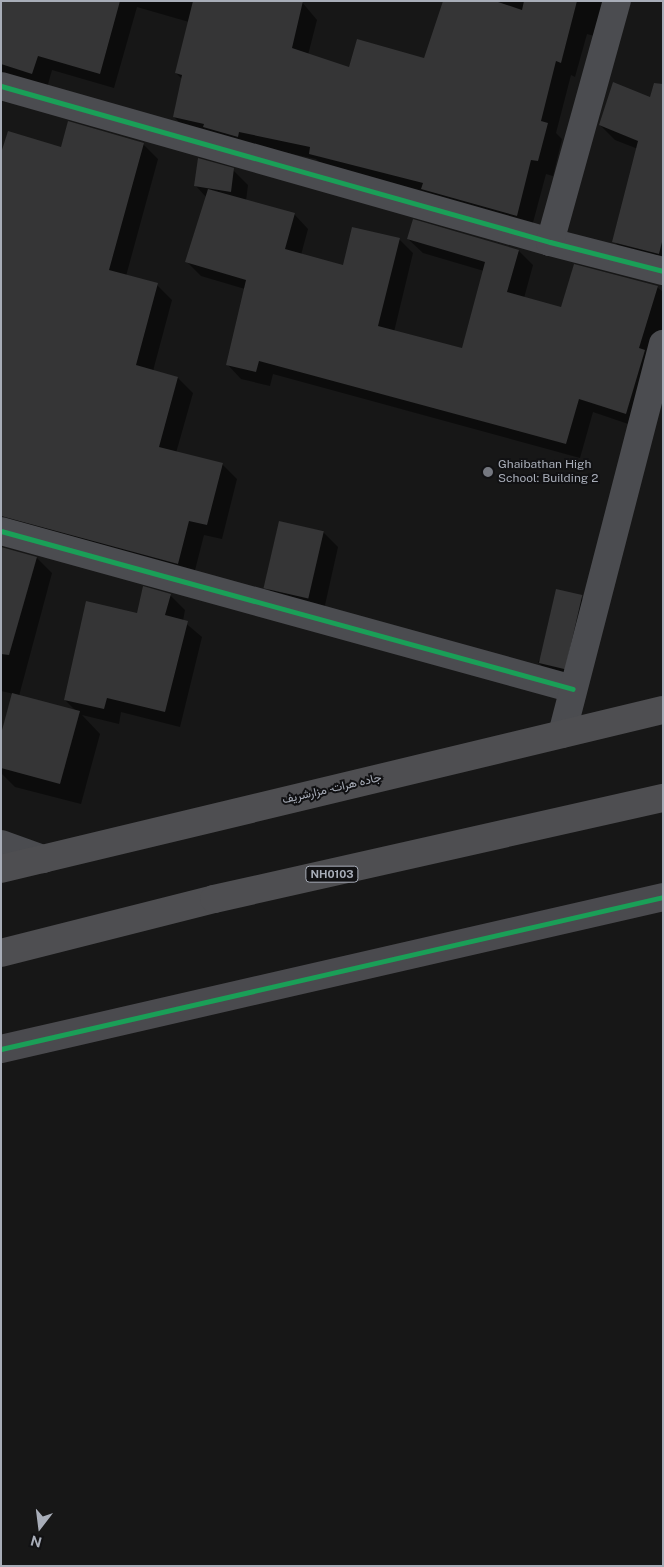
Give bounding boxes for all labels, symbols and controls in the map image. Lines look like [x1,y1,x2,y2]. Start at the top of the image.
place label: Ghaibathan High School: Building 2 [498,458,598,486]
marker: Ghaibathan High School: Building 2 [482,466,494,478]
street label: جاده هرات- مزارشریف [280,770,384,808]
road number: NH0103 [304,866,360,882]
north arrow [15,1502,65,1552]
text: N [29,1532,43,1551]

